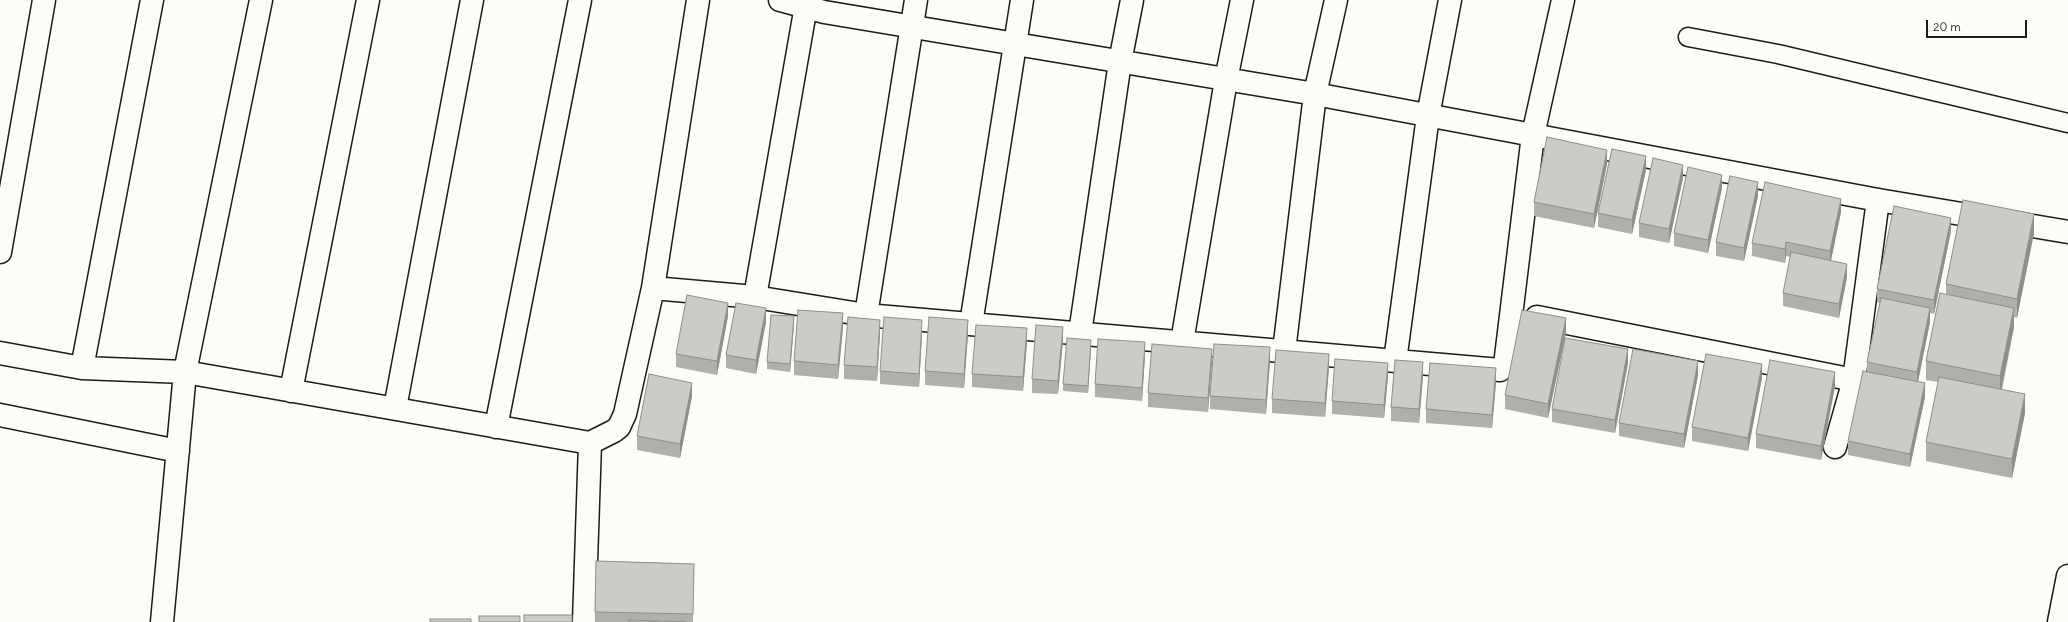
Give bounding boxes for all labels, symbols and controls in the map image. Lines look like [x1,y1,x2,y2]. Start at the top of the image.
scale bar [1928,12,2029,38]
text: 20 m [1933,19,1961,34]

